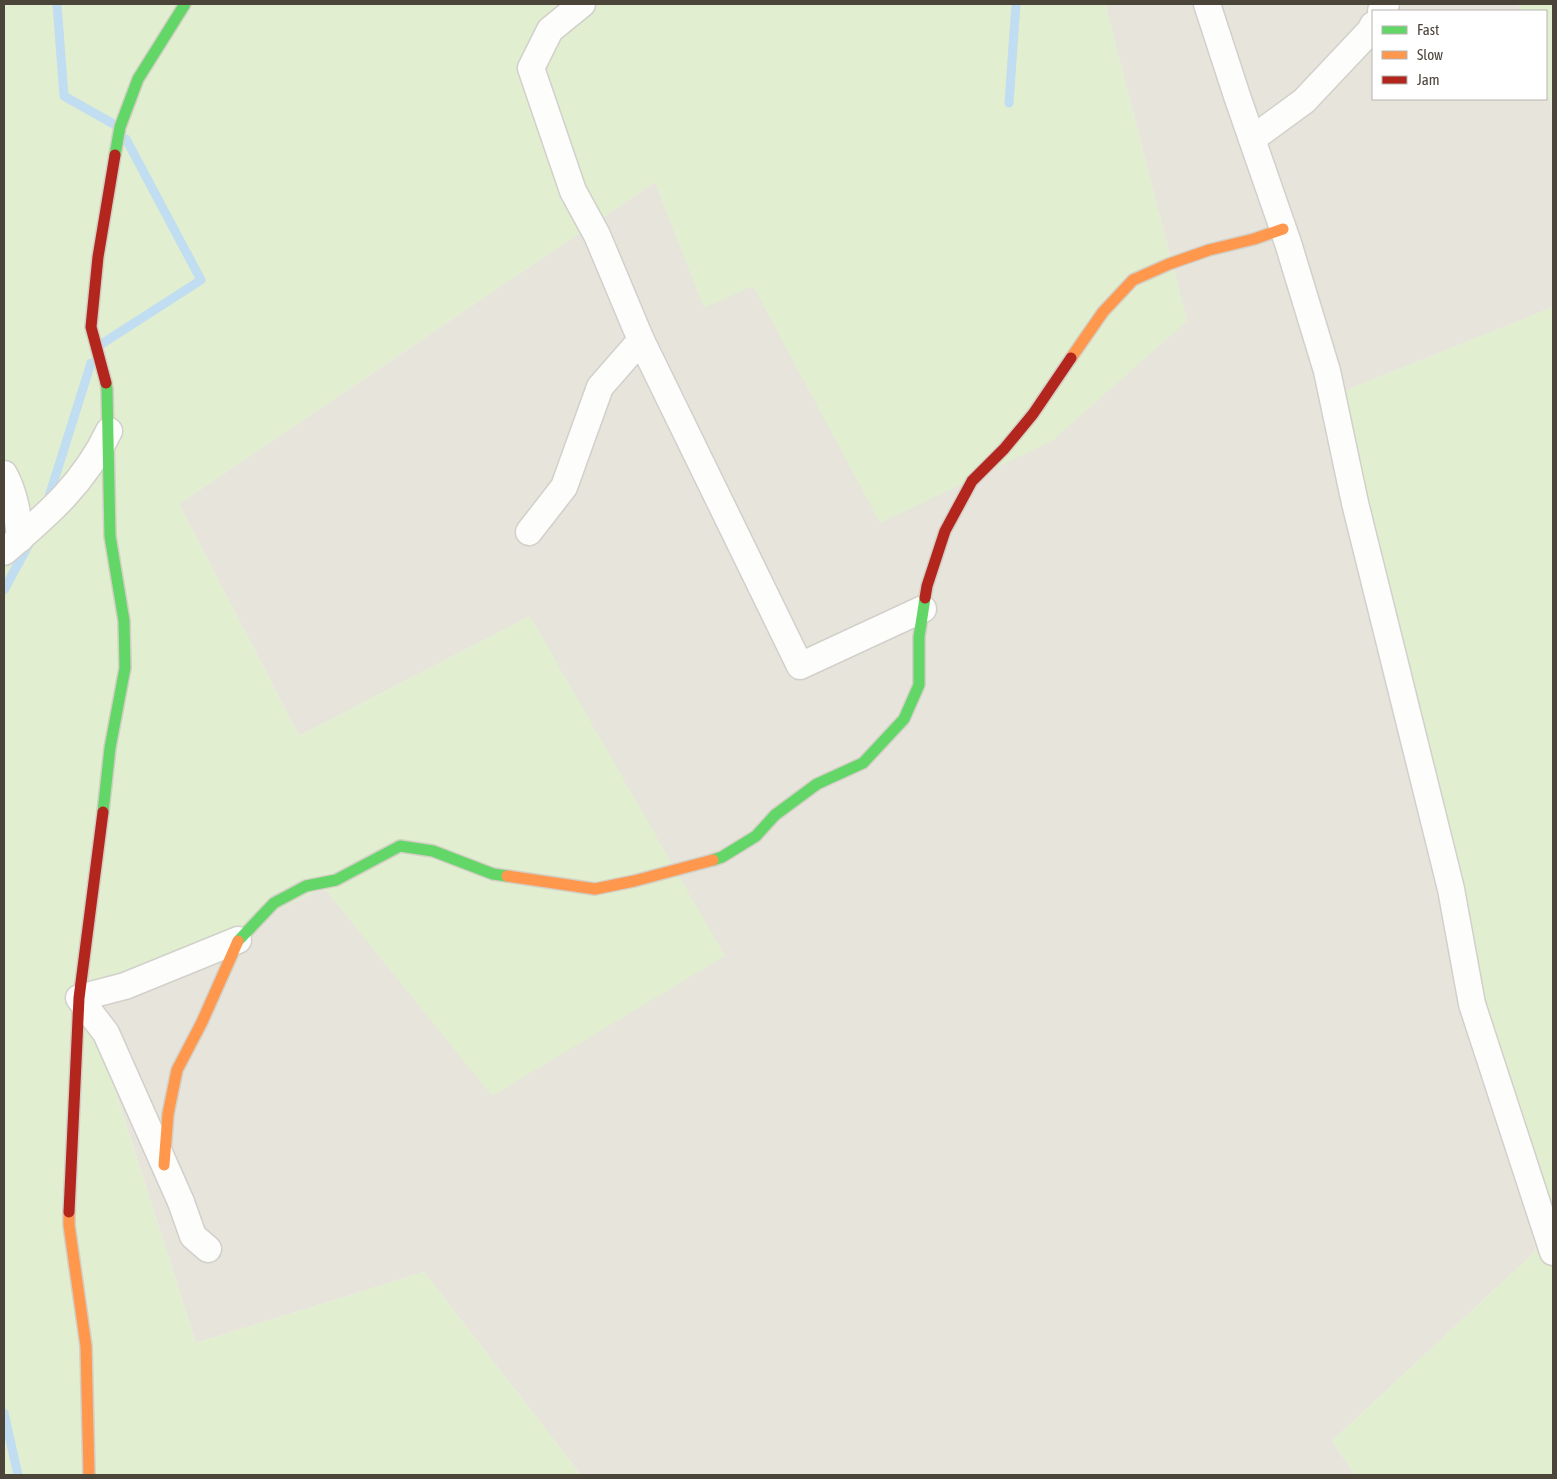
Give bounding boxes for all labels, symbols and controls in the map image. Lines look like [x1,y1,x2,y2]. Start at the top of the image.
legend [1372,10,1547,100]
text: Fast [1417,21,1439,38]
text: Slow [1417,46,1443,63]
text: Jam [1417,71,1440,88]

